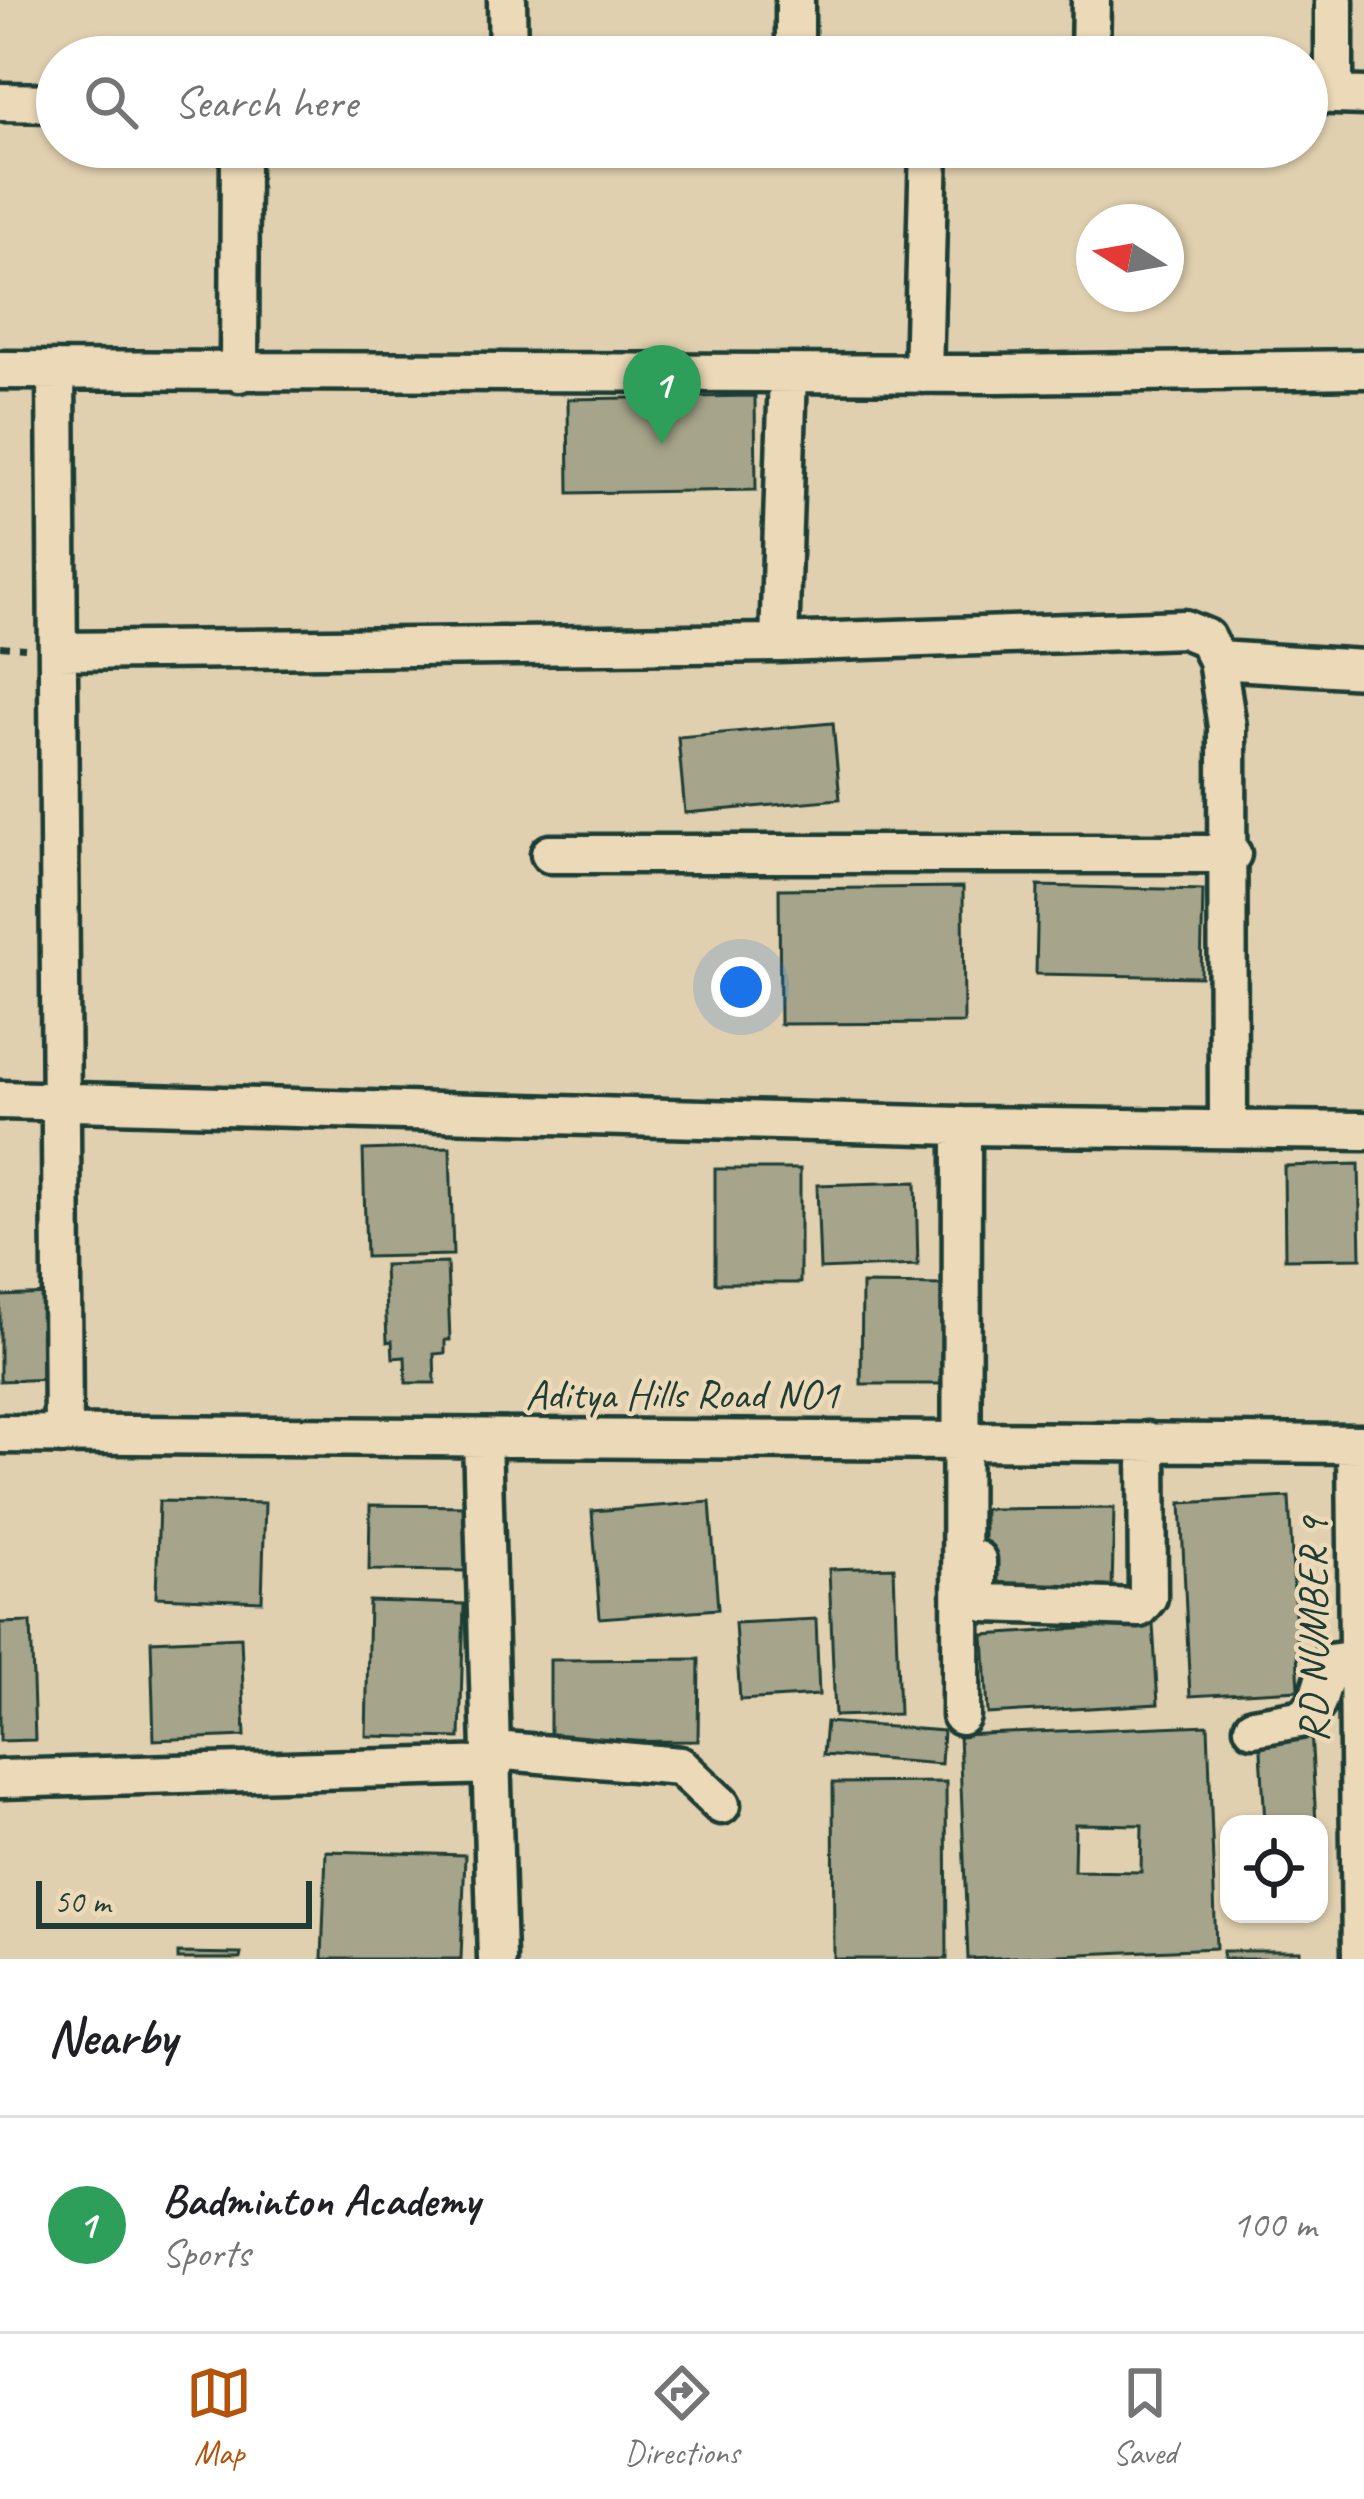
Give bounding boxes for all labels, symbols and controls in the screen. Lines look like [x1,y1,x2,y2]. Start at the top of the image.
search box [36,36,1328,168]
icon: search [78,69,144,135]
text: Search here [174,74,357,131]
north arrow [1076,204,1184,312]
pin: 1 [623,345,701,444]
your location [711,957,771,1017]
street label: Aditya Hills Road NO1 [525,1368,841,1421]
street label: RD NUMBER 9 [1287,1515,1340,1742]
map controls [1220,1815,1328,1923]
button: locate [1220,1815,1328,1923]
scale bar [36,1875,312,1928]
text: 50 m [54,1881,110,1923]
text: Nearby [48,2005,176,2069]
text: Badminton Academy [162,2172,480,2229]
text: 1 [78,2200,96,2249]
text: 100 m [1232,2200,1316,2249]
text: Sports [162,2229,250,2278]
tab: Map [186,2360,252,2474]
tab: Directions [625,2360,739,2474]
tab: Saved [1112,2360,1178,2474]

